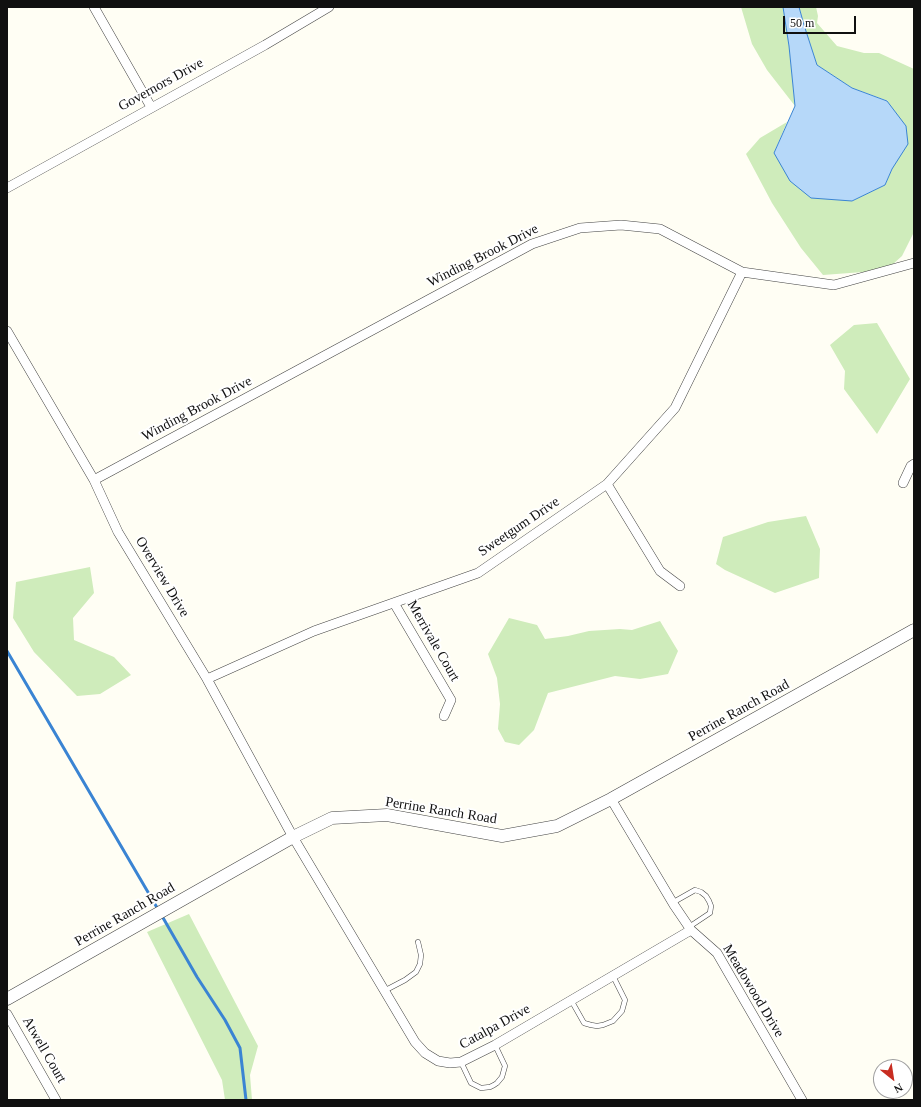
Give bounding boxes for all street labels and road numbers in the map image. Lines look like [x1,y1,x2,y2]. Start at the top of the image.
street label: Governors Drive [116,55,206,115]
street label: Winding Brook Drive [425,221,541,291]
street label: Winding Brook Drive [139,373,255,445]
street label: Sweetgum Drive [475,494,563,560]
street label: Overview Drive [131,534,193,620]
street label: Merrivale Court [403,598,463,684]
street label: Perrine Ranch Road [686,676,792,746]
street label: Perrine Ranch Road [384,794,498,828]
street label: Perrine Ranch Road [72,880,178,950]
street label: Meadowood Drive [719,942,787,1040]
street label: Catalpa Drive [457,1001,533,1053]
street label: Atwell Court [18,1014,70,1086]

